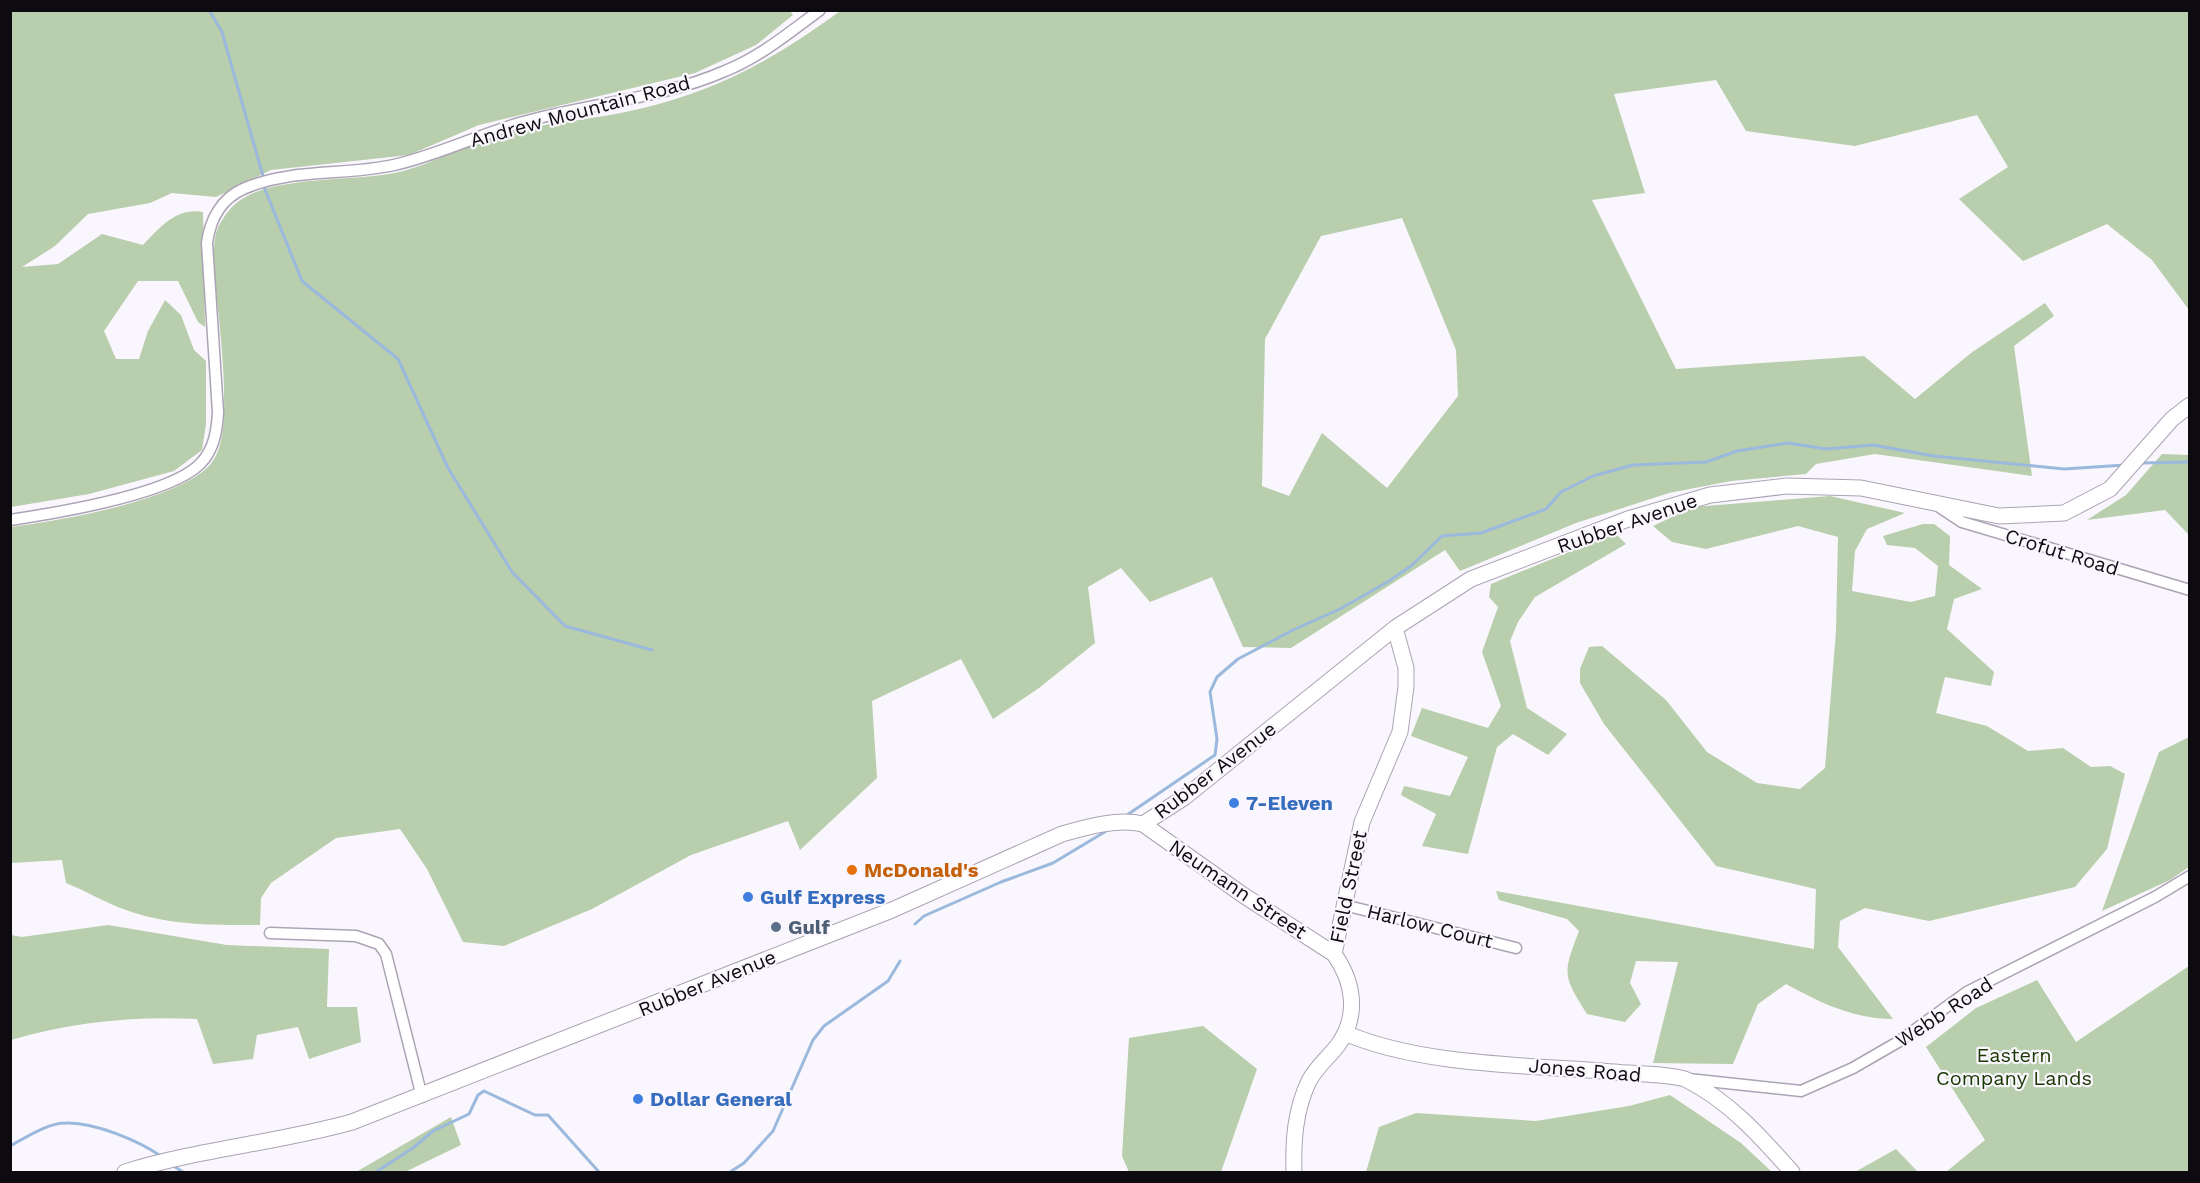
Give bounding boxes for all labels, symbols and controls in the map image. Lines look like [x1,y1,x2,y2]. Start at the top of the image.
street label: Andrew Mountain Road [467,70,693,152]
street label: Rubber Avenue [1554,488,1700,558]
street label: Crofut Road [2002,523,2122,581]
street label: Rubber Avenue [1149,716,1281,824]
place label: 7-Eleven [1246,791,1333,815]
marker: 7-Eleven [1227,796,1241,810]
street label: Field Street [1324,828,1372,946]
street label: Neumann Street [1165,834,1312,944]
place label: McDonald's [864,858,979,882]
marker: McDonald's [845,863,859,877]
place label: Gulf Express [760,885,886,909]
marker: Gulf Express [741,890,755,904]
street label: Harlow Court [1365,899,1496,953]
place label: Gulf [788,915,830,939]
marker: Gulf [769,920,783,934]
street label: Rubber Avenue [635,944,779,1022]
street label: Webb Road [1891,972,1997,1052]
park label: Eastern Company Lands [1936,1043,2092,1090]
street label: Jones Road [1528,1053,1642,1087]
place label: Dollar General [650,1087,792,1111]
marker: Dollar General [631,1092,645,1106]

